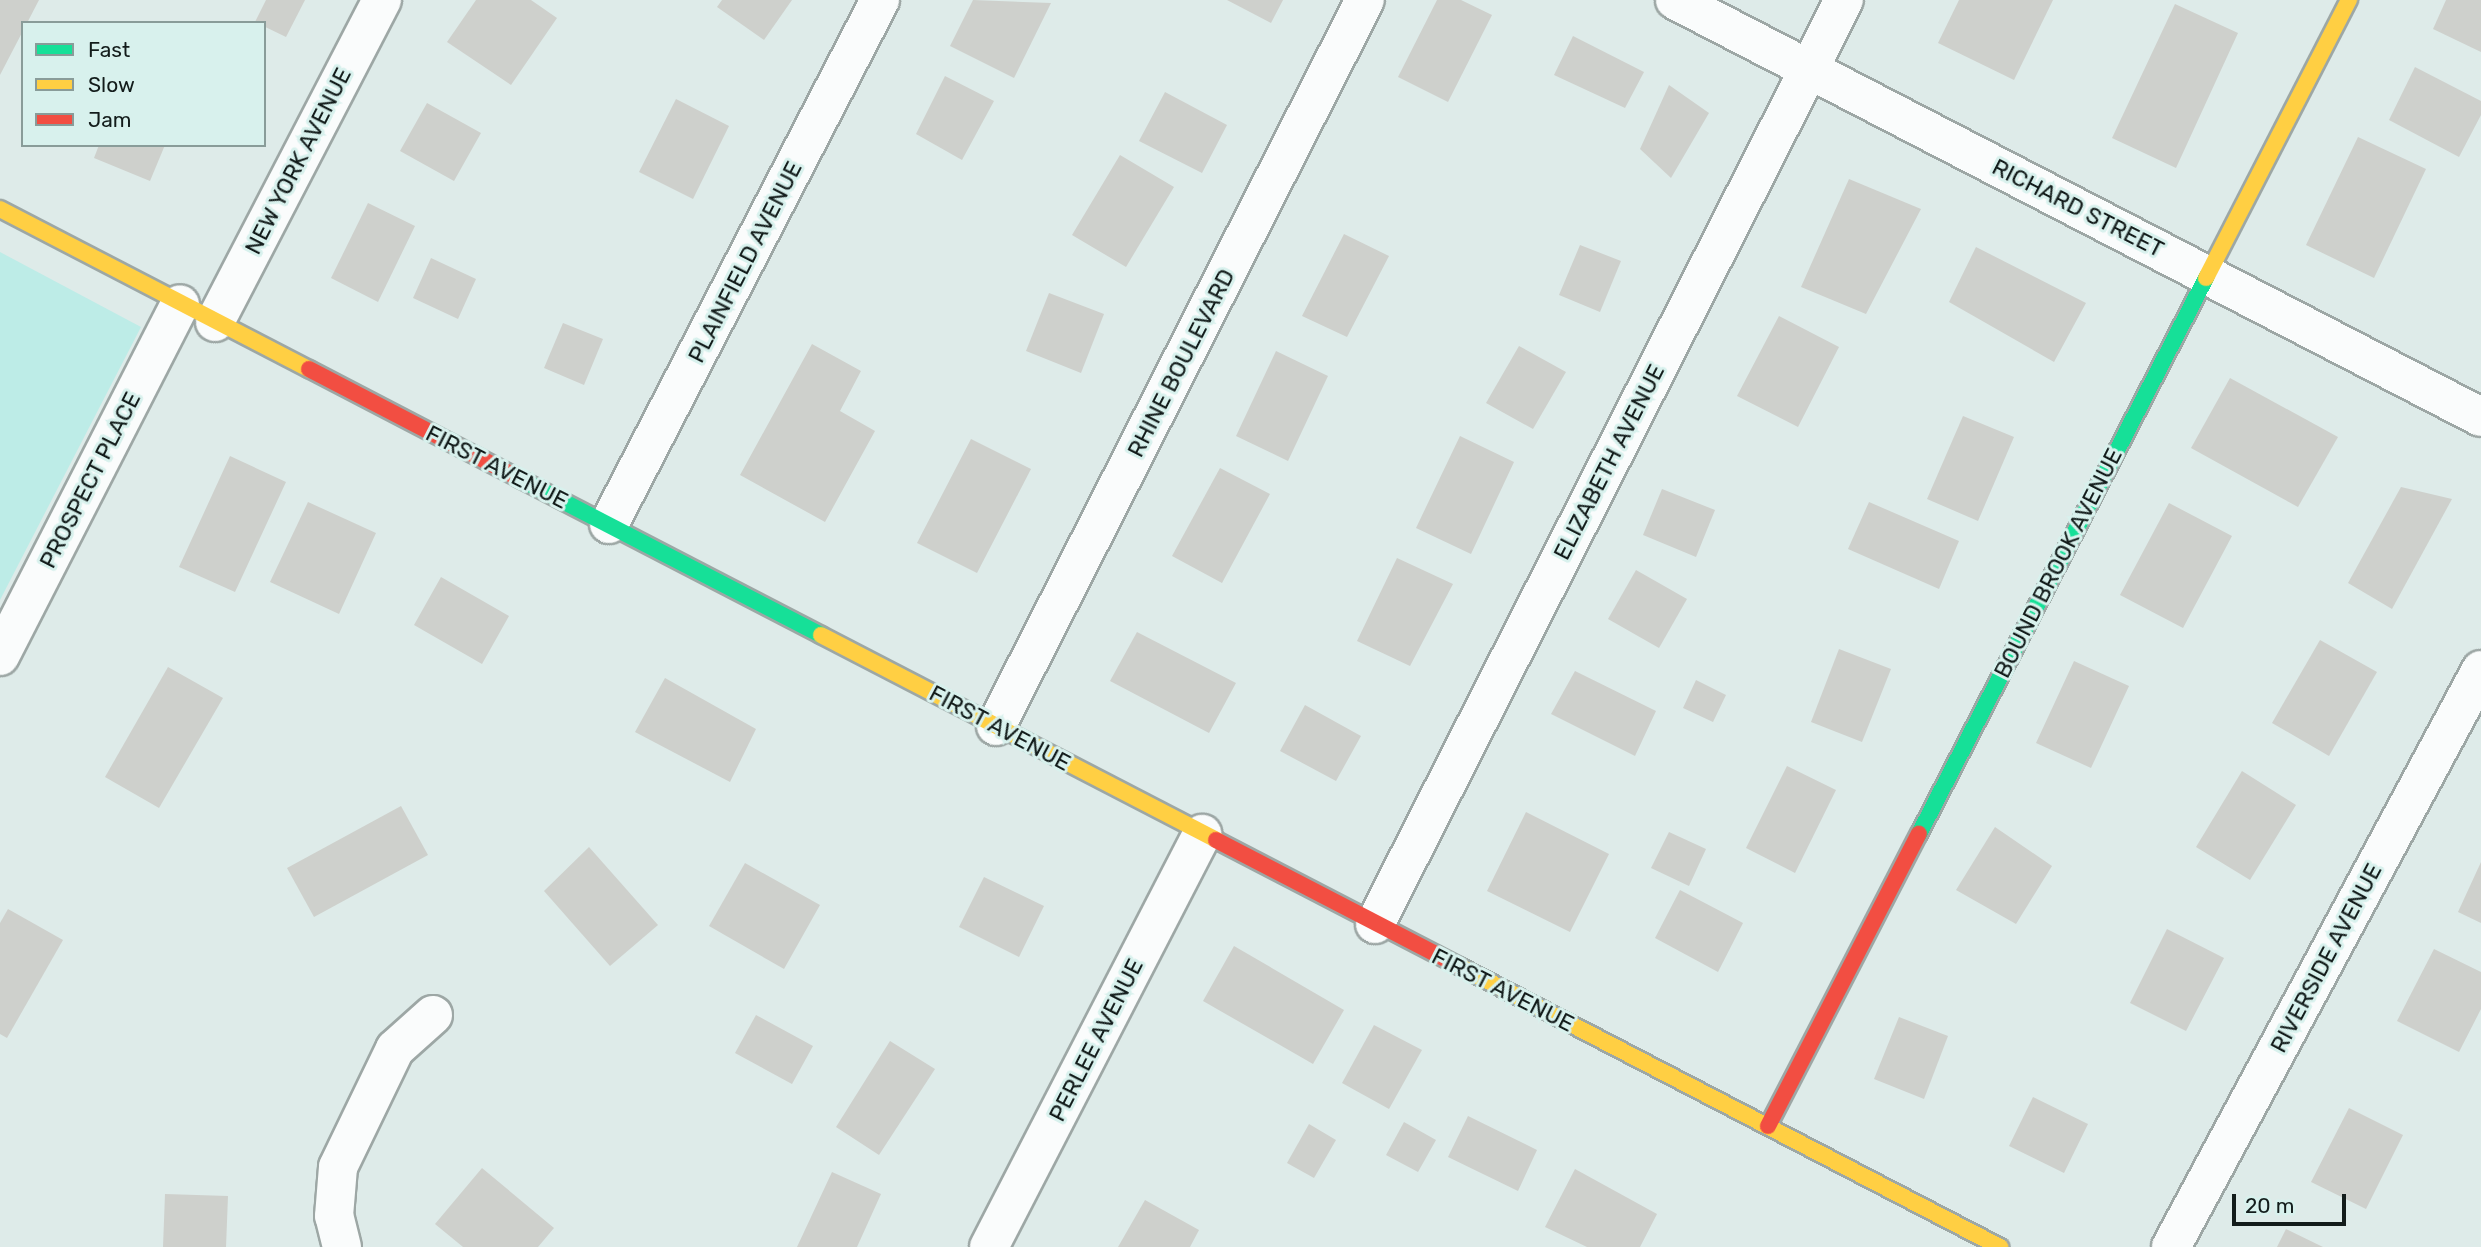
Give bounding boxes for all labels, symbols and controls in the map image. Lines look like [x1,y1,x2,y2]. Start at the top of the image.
legend [21,21,266,147]
text: Fast [88,37,130,62]
street label: NEW YORK AVENUE [239,62,357,260]
text: Slow [88,72,135,97]
text: Jam [88,107,132,132]
street label: RICHARD STREET [1988,153,2168,263]
street label: PLAINFIELD AVENUE [682,156,808,368]
street label: RHINE BOULEVARD [1122,264,1240,462]
street label: ELIZABETH AVENUE [1548,359,1670,565]
street label: PROSPECT PLACE [34,387,146,573]
street label: FIRST AVENUE [421,419,573,515]
street label: BOUND BROOK AVENUE [1988,443,2128,683]
street label: FIRST AVENUE [924,679,1076,777]
street label: RIVERSIDE AVENUE [2264,858,2388,1058]
street label: FIRST AVENUE [1427,942,1579,1038]
street label: PERLEE AVENUE [1043,954,1149,1126]
scale bar [2236,1180,2350,1224]
text: 20 m [2245,1193,2294,1218]

